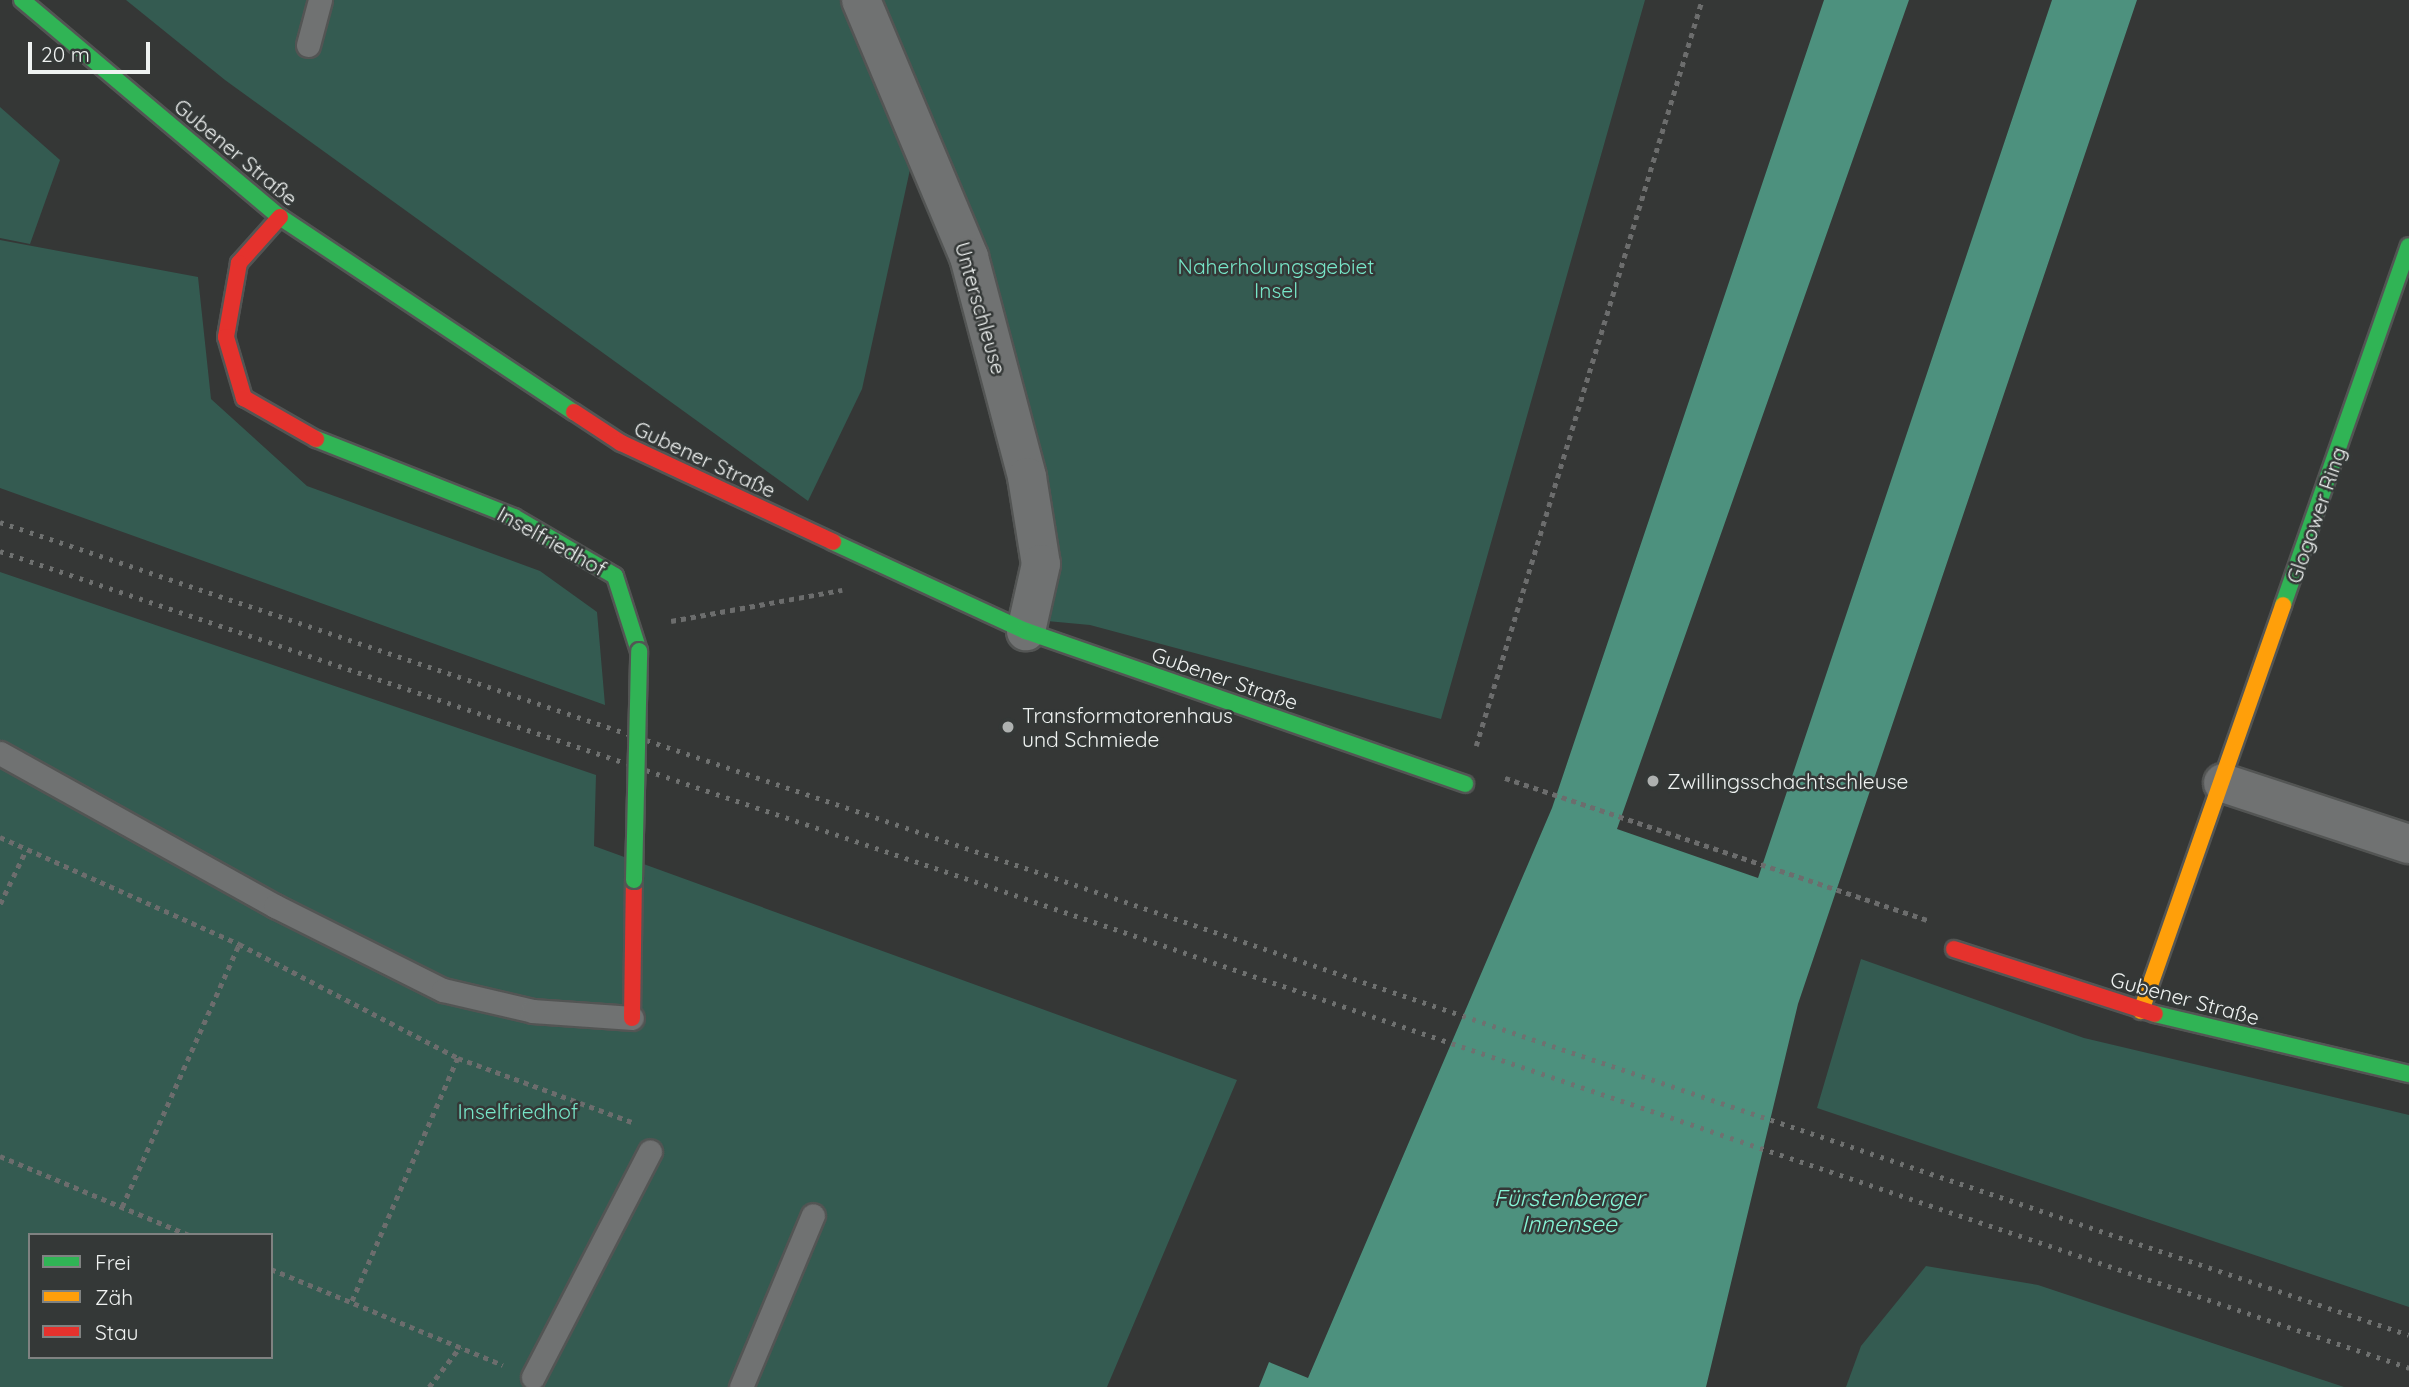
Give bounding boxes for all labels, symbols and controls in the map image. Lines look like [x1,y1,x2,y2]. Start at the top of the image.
scale bar [32,28,154,72]
text: 20 m [41,41,90,67]
street label: Gubener Straße [169,93,303,211]
street label: Unterschleuse [950,239,1012,377]
park label: Naherholungsgebiet Insel [1178,253,1374,303]
street label: Gubener Straße [630,415,780,503]
street label: Glogower Ring [2281,444,2351,586]
street label: Inselfriedhof [493,501,611,581]
street label: Gubener Straße [1149,641,1301,715]
place label: Transformatorenhaus und Schmiede [1022,702,1233,752]
marker: Transformatorenhaus und Schmiede [1000,719,1016,735]
place label: Zwillingsschachtschleuse [1667,768,1908,794]
marker: Zwillingsschachtschleuse [1645,773,1661,789]
street label: Gubener Straße [2108,966,2262,1030]
park label: Inselfriedhof [458,1098,578,1124]
water label: Fürstenberger Innensee [1494,1184,1644,1238]
legend [28,1233,273,1359]
text: Frei [95,1249,131,1275]
text: Zäh [95,1284,133,1310]
text: Stau [95,1319,138,1345]

